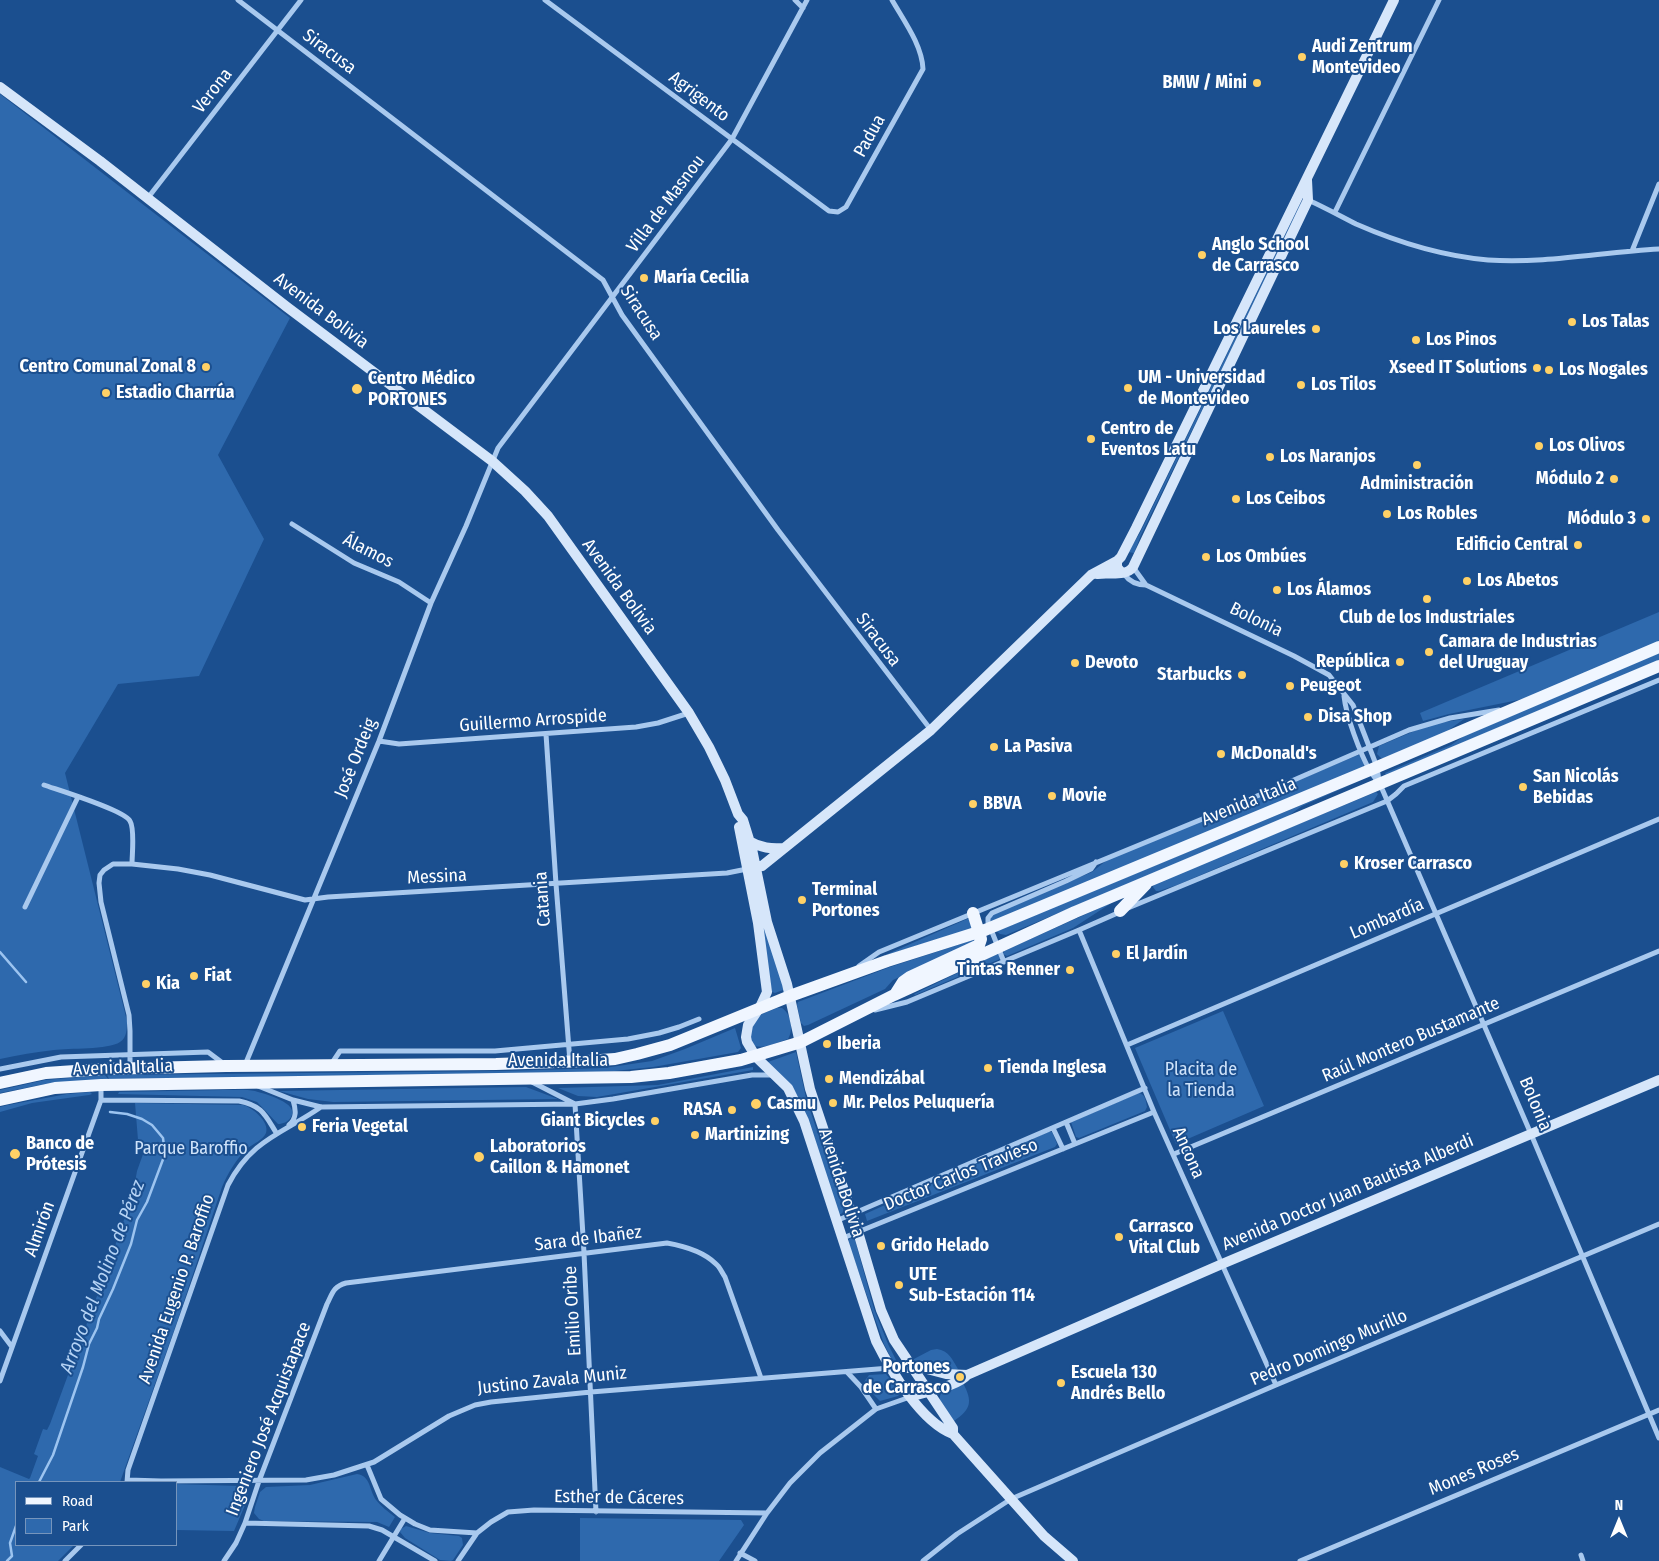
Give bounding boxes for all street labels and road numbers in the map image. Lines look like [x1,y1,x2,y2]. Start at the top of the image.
street label: Siracusa [298,25,360,79]
street label: Verona [189,64,237,118]
street label: Agrigento [664,67,734,127]
street label: Padua [850,111,890,161]
street label: Villa de Masnou [622,151,710,257]
street label: Avenida Bolivia [269,268,373,354]
street label: Siracusa [615,281,667,345]
street label: Álamos [339,529,397,573]
street label: Avenida Bolivia [577,535,661,639]
street label: Bolonia [1226,598,1286,642]
street label: Siracusa [851,609,905,671]
street label: Guillermo Arrospide [459,705,607,737]
street label: José Ordeig [330,715,382,801]
street label: Avenida Italia [1198,773,1300,831]
street label: Messina [407,865,467,889]
street label: Catania [530,871,556,927]
street label: Lombardía [1347,894,1427,944]
street label: Raúl Montero Bustamante [1319,993,1503,1087]
street label: Avenida Italia [508,1050,608,1072]
street label: Avenida Italia [73,1055,173,1081]
street label: Bolonia [1514,1074,1556,1134]
street label: Ancona [1167,1124,1209,1182]
street label: Avenida Bolivia [813,1126,869,1240]
street label: Avenida Doctor Juan Bautista Alberdi [1219,1130,1477,1256]
street label: Doctor Carlos Travieso [881,1134,1041,1216]
street label: Avenida Eugenio P. Baroffio [134,1191,220,1387]
street label: Almirón [20,1198,60,1260]
street label: Sara de Ibañez [533,1222,643,1256]
street label: Emilio Oribe [560,1265,586,1357]
street label: Pedro Domingo Murillo [1247,1305,1411,1391]
street label: Ingeniero José Acquistapace [222,1319,316,1519]
street label: Justino Zavala Muniz [476,1362,628,1400]
street label: Mones Roses [1426,1443,1522,1501]
street label: Esther de Cáceres [554,1486,684,1510]

